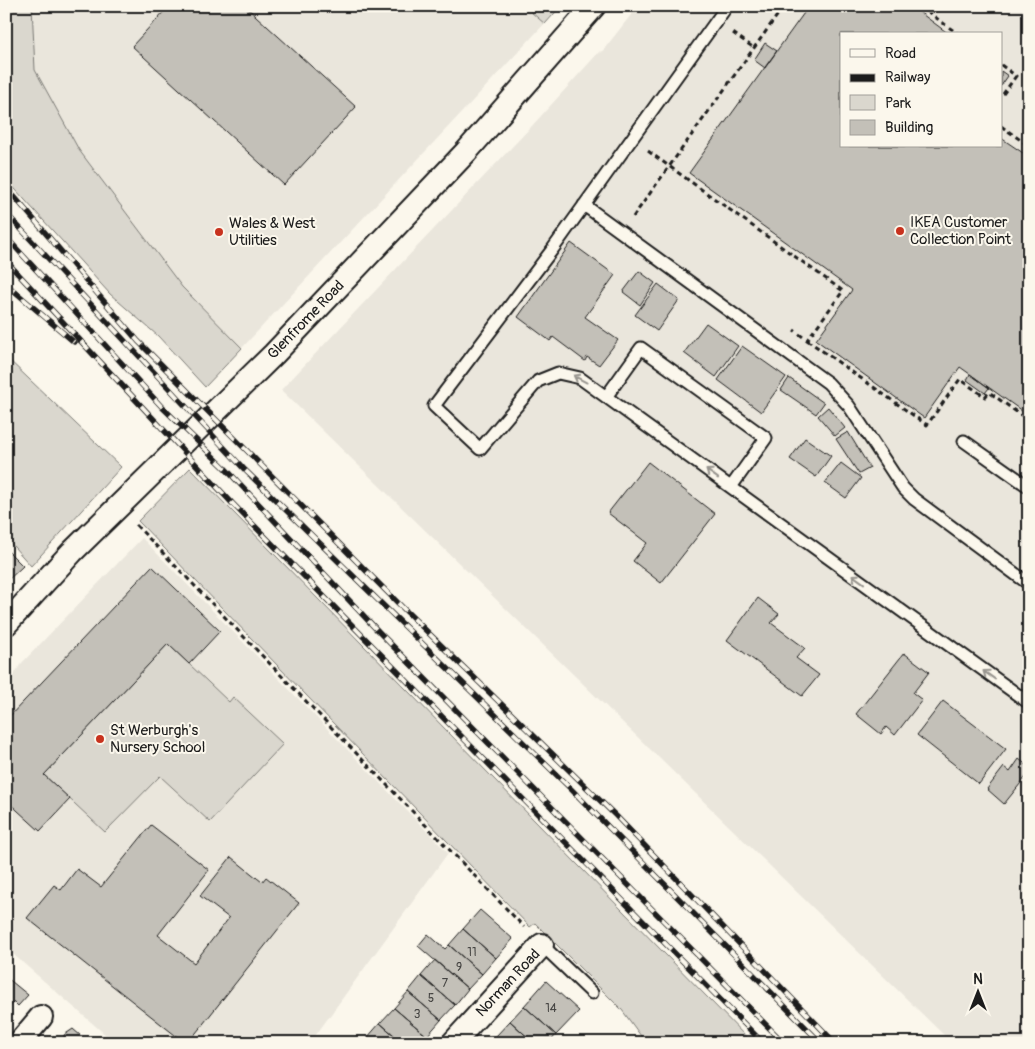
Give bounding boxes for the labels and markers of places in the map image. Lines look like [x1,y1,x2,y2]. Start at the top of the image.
place label: IKEA Customer Collection Point [910,213,1012,249]
place label: Wales & West Utilities [229,214,316,250]
marker: IKEA Customer Collection Point [894,225,906,237]
marker: Wales & West Utilities [213,226,225,238]
place label: St Werburgh's Nursery School [110,721,205,757]
marker: St Werburgh's Nursery School [94,733,106,745]

